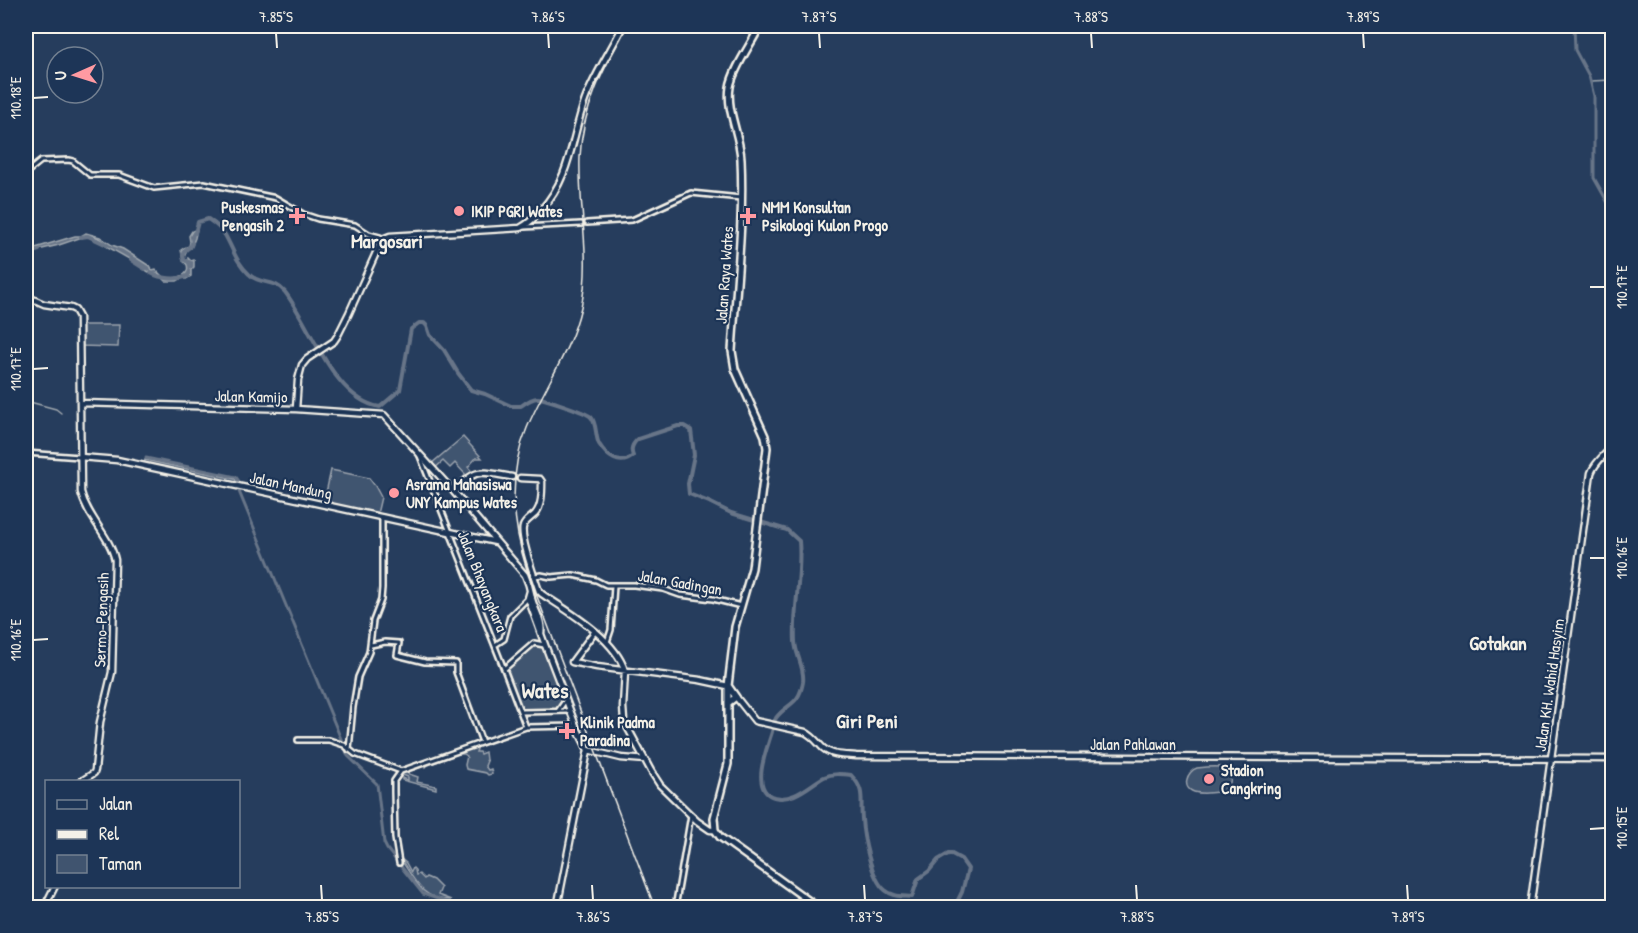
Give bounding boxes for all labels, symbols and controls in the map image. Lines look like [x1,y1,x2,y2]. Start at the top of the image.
text: 7.85°S [259,6,293,27]
text: 7.86°S [531,6,565,27]
text: 7.87°S [802,6,837,27]
text: 7.88°S [1074,6,1108,27]
text: 7.89°S [1346,6,1380,27]
north arrow [45,45,105,105]
text: U [49,71,71,81]
text: 110.18°E [5,76,26,119]
place label: Puskesmas Pengasih 2 [221,196,285,237]
place label: NMM Konsultan Psikologi Kulon Progo [762,196,888,237]
place label: IKIP PGRI Wates [471,200,563,222]
marker: IKIP PGRI Wates [452,204,466,218]
marker: Puskesmas Pengasih 2 [288,207,306,225]
marker: NMM Konsultan Psikologi Kulon Progo [739,207,757,225]
street label: Jalan Raya Wates [710,225,738,325]
district label: Margosari [351,227,423,255]
text: 110.17°E [1611,265,1632,309]
text: 110.17°E [5,347,26,391]
street label: Jalan Kamijo [214,384,288,408]
street label: Jalan Mandung [248,466,334,504]
place label: Asrama Mahasiswa UNY Kampus Wates [406,473,518,514]
marker: Asrama Mahasiswa UNY Kampus Wates [387,486,401,500]
street label: Jalan Bhayangkara [453,527,513,635]
text: 110.16°E [1611,536,1632,579]
street label: Jalan Gadingan [636,564,724,600]
street label: Sermo-Pengasih [88,572,114,668]
street label: Jalan KH. Wahid Hasyim [1529,617,1569,753]
text: 110.16°E [5,618,26,661]
district label: Gotakan [1469,629,1527,656]
district label: Wates [522,675,569,705]
district label: Giri Peni [836,707,898,734]
place label: Klinik Padma Paradina [580,711,655,751]
marker: Klinik Padma Paradina [558,722,576,740]
street label: Jalan Pahlawan [1090,733,1176,755]
place label: Stadion Cangkring [1221,759,1281,800]
marker: Stadion Cangkring [1202,772,1216,786]
legend [45,780,240,888]
text: Jalan [99,791,133,816]
text: 110.15°E [1611,806,1632,849]
text: Rel [99,821,119,846]
text: Taman [99,851,142,876]
text: 7.85°S [305,906,339,927]
text: 7.86°S [576,906,610,927]
text: 7.87°S [848,906,883,927]
text: 7.88°S [1120,906,1154,927]
text: 7.89°S [1391,906,1425,927]

